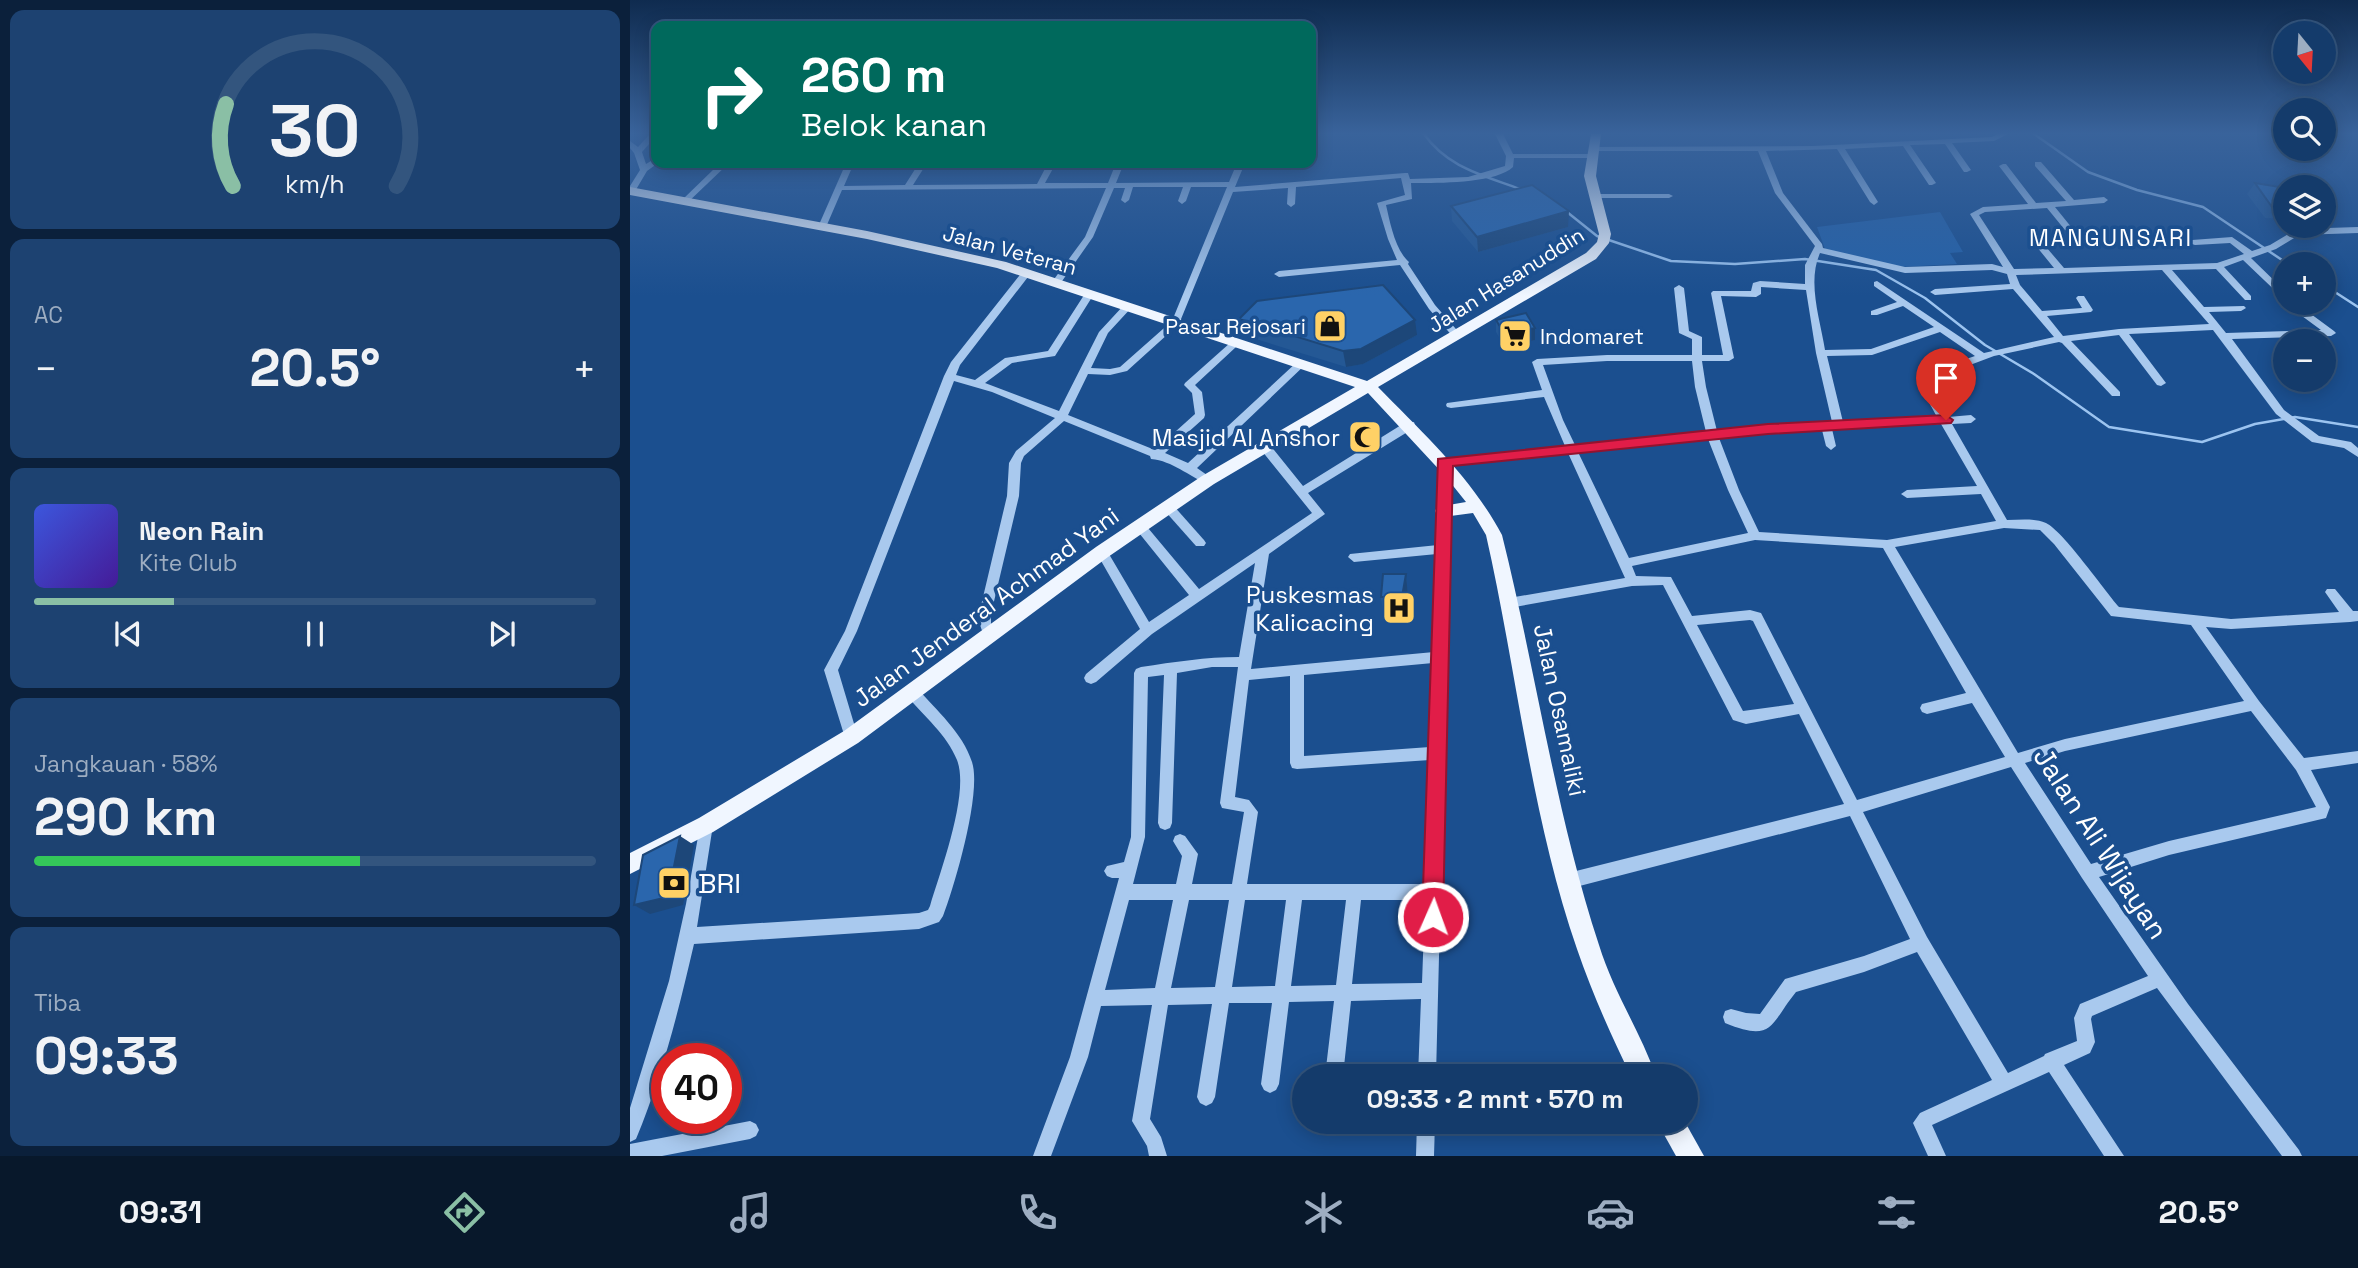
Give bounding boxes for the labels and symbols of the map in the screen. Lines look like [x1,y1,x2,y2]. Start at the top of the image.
north arrow [2273,21,2336,84]
street label: Jalan Veteran [940,219,1080,281]
street label: Jalan Hasanuddin [1423,221,1589,339]
district label: MANGUNSARI [2029,223,2193,253]
shop icon: Pasar Rejosari [1311,307,1349,345]
place label: Pasar Rejosari [1165,313,1306,340]
supermarket icon: Indomaret [1496,317,1534,355]
place label: Indomaret [1540,323,1644,350]
pin [1916,348,1976,420]
mosque icon: Masjid Al Anshor [1346,418,1384,456]
place label: Masjid Al Anshor [1152,422,1340,453]
street label: Jalan Jenderal Achmad Yani [847,500,1125,714]
place label: Puskesmas Kalicacing [1246,579,1374,638]
hospital icon: Puskesmas Kalicacing [1380,589,1418,627]
street label: Jalan Osamaliki [1527,621,1593,799]
street label: Jalan Ali Wijayan [2026,740,2176,946]
bank icon: BRI [655,864,693,902]
place label: BRI [698,865,741,901]
position arrow [1396,880,1470,954]
speed limit sign: 40 [651,1043,742,1134]

